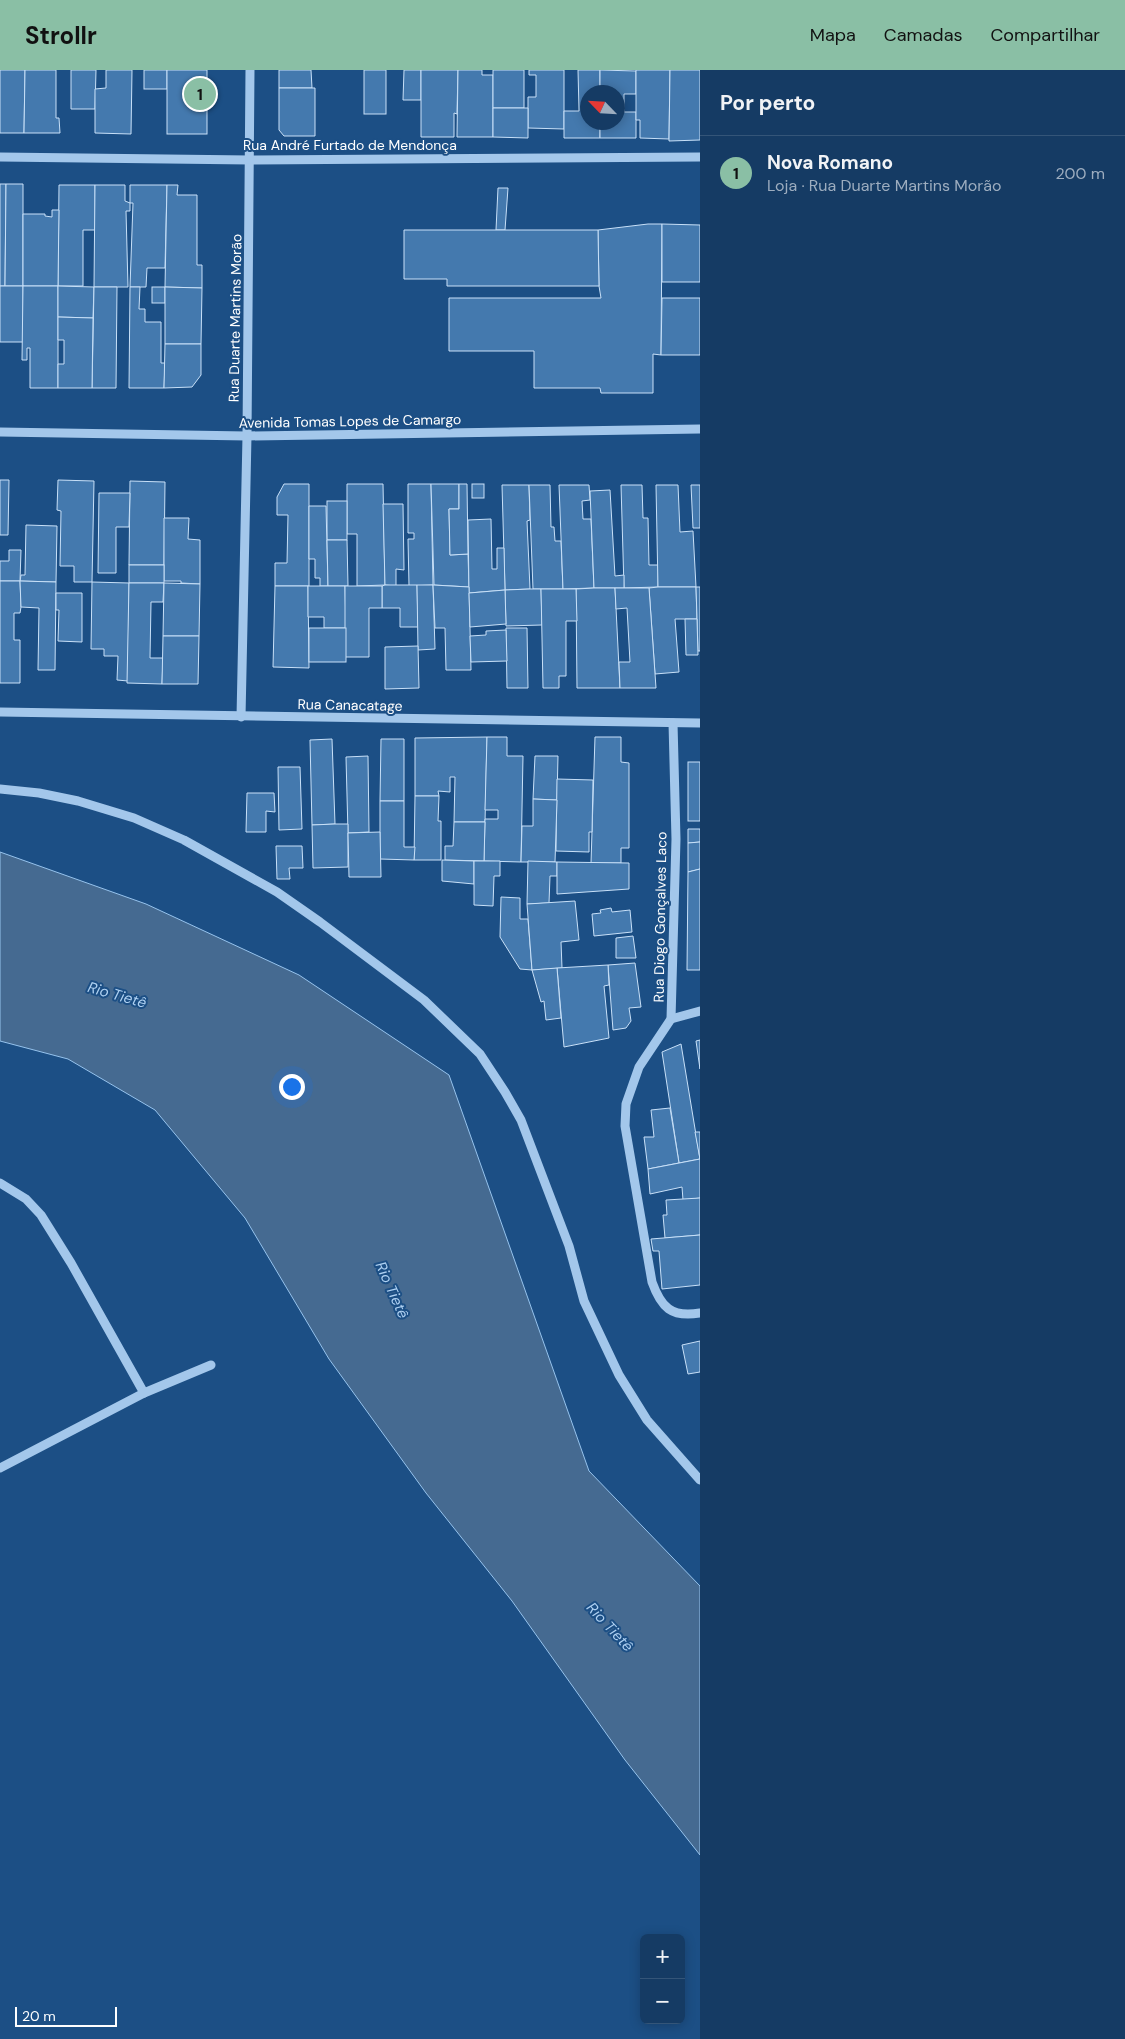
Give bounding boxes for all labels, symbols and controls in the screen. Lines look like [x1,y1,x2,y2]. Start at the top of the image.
text: Strollr [25,20,97,51]
text: Mapa [810,23,856,47]
text: Camadas [884,23,962,47]
text: Compartilhar [990,23,1100,47]
pin: 1 [184,75,216,113]
north arrow [580,85,625,130]
text: Por perto [720,89,815,117]
street label: Rua André Furtado de Mendonça [243,136,457,154]
text: Nova Romano [767,150,893,175]
text: 1 [733,163,739,184]
text: 200 m [1056,163,1105,184]
text: Loja · Rua Duarte Martins Morão [767,175,1001,196]
street label: Rua Duarte Martins Morão [225,234,245,402]
street label: Avenida Tomas Lopes de Camargo [239,410,461,432]
street label: Rua Canacatage [297,695,403,715]
street label: Rua Diogo Gonçalves Laco [650,831,670,1003]
water label: Rio Tietê [85,977,149,1013]
your location [279,1074,305,1100]
water label: Rio Tietê [371,1258,414,1322]
water label: Rio Tietê [582,1598,638,1656]
map controls [640,1934,685,2024]
button: + [640,1934,685,1979]
button: − [640,1979,685,2024]
scale bar [15,2004,118,2027]
text: 20 m [22,2007,56,2025]

